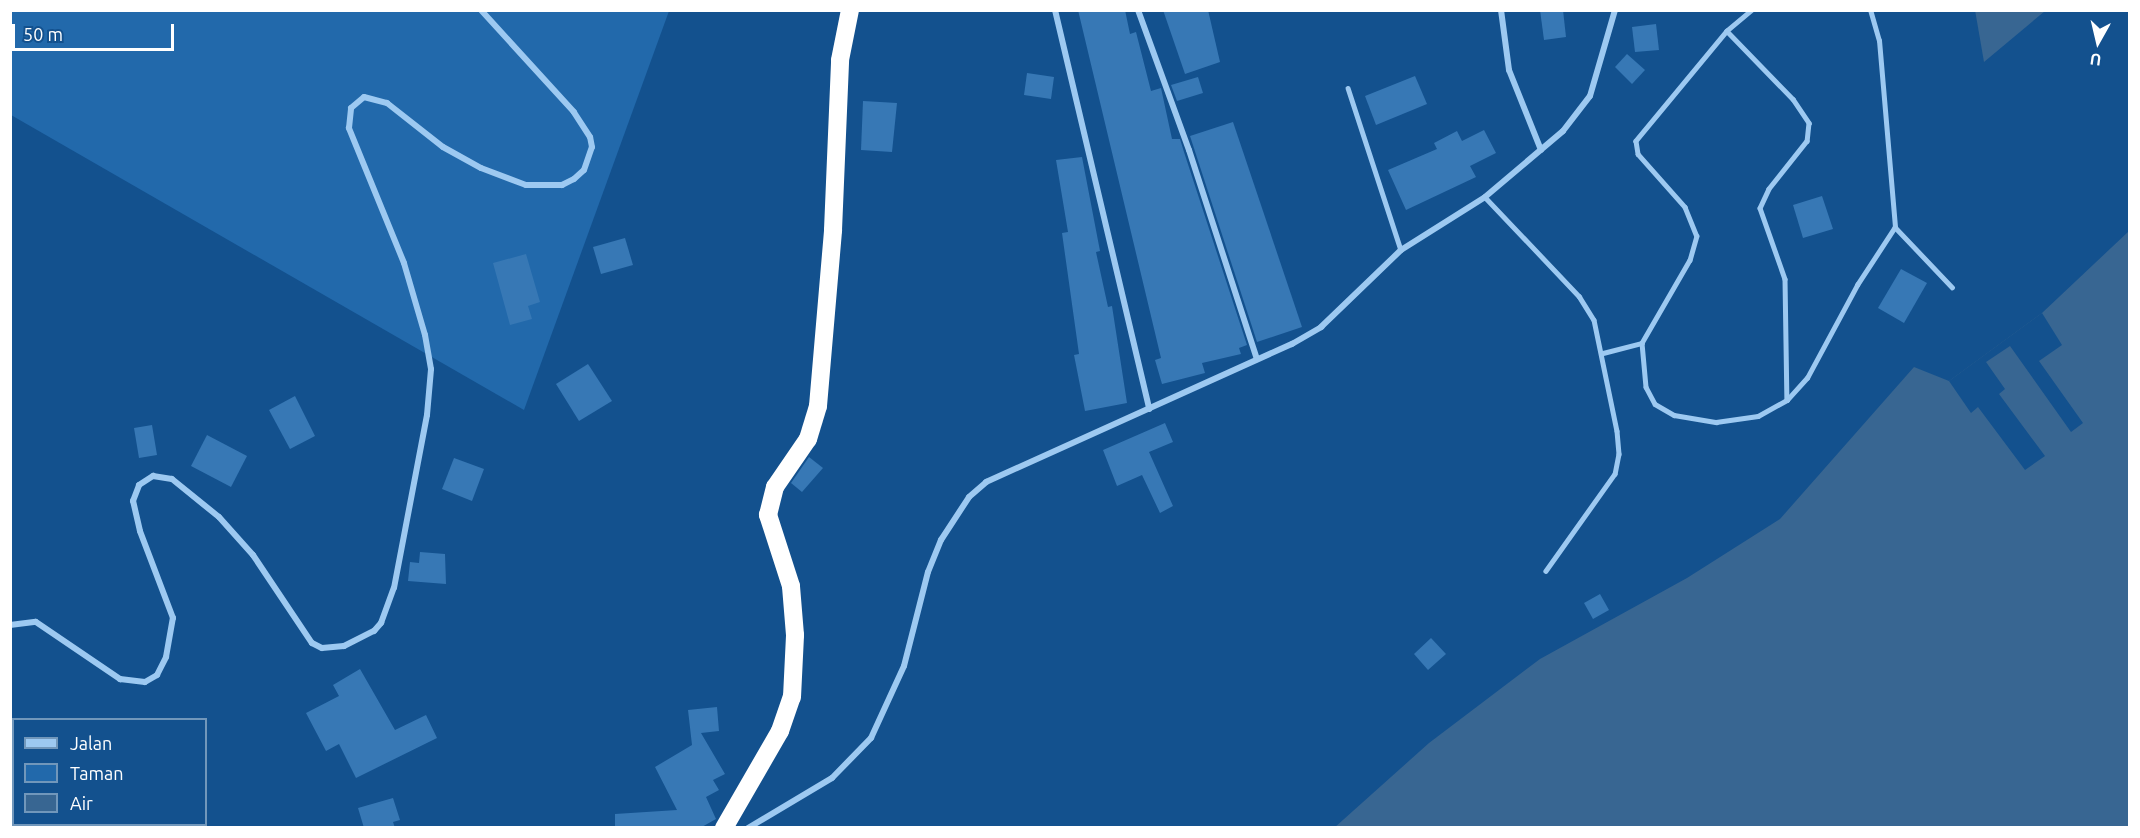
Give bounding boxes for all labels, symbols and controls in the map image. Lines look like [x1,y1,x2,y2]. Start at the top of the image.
scale bar [15,12,177,50]
north arrow [2068,12,2128,72]
text: 50 m [23,24,63,44]
text: U [2089,50,2102,70]
legend [12,718,207,826]
text: Jalan [70,733,112,753]
text: Taman [70,763,124,783]
text: Air [70,793,93,813]

